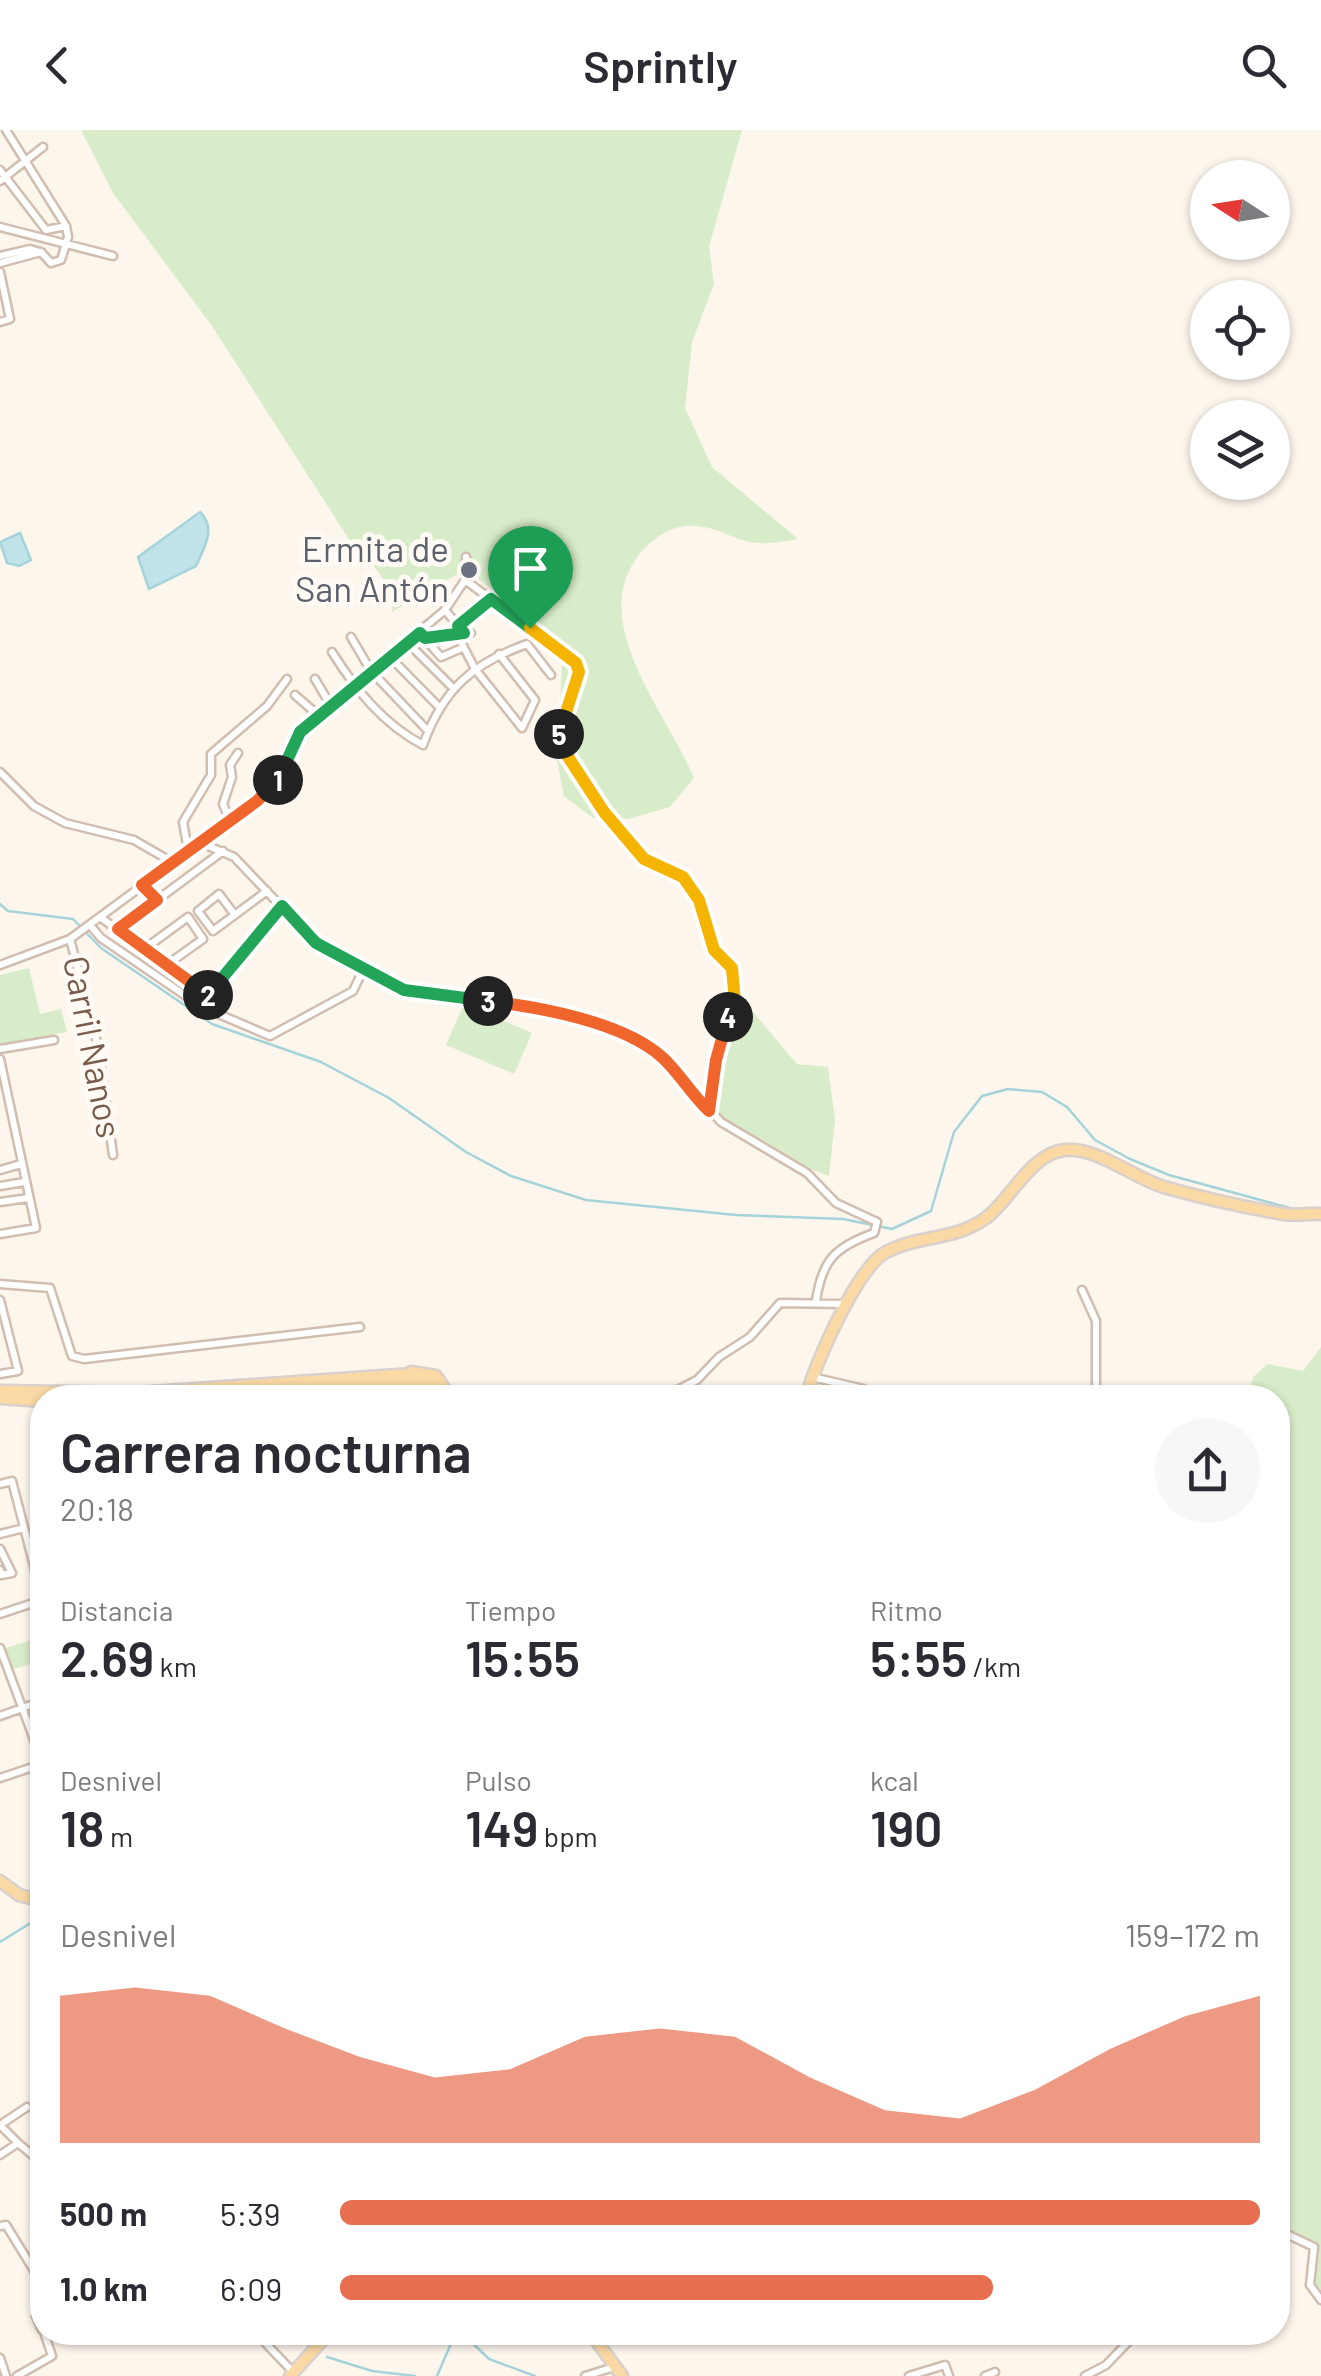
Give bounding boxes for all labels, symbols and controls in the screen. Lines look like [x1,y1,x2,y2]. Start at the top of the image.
icon: back [30,38,85,93]
text: Sprintly [583,38,738,92]
icon: search [1236,38,1291,93]
north arrow [1190,160,1290,260]
map controls [1190,160,1290,500]
button: locate [1190,280,1290,380]
button: layers [1190,400,1290,500]
pin [488,526,573,629]
place label: Ermita de San Antón [295,527,449,609]
icon: arrive [503,541,558,596]
marker: Ermita de San Antón [458,559,480,581]
pin: 5 [534,709,584,759]
text: 5 [551,717,567,751]
pin: 1 [253,755,303,805]
text: 1 [273,763,283,797]
street label: Carril Nanos [56,952,132,1141]
pin: 2 [183,970,233,1020]
pin: 3 [463,976,513,1026]
text: 2 [200,978,216,1012]
text: 3 [480,984,496,1018]
pin: 4 [703,992,753,1042]
text: 4 [720,1000,736,1034]
text: Carrera nocturna [60,1418,472,1484]
button: share [1155,1418,1260,1523]
text: 20:18 [60,1489,134,1527]
text: Distancia [60,1593,173,1627]
text: Tiempo [465,1593,556,1627]
text: Ritmo [870,1593,943,1627]
text: 2.69 [60,1627,154,1687]
text: 15:55 [465,1627,580,1687]
text: 5:55 [870,1627,967,1687]
text: km [154,1649,197,1683]
text: /km [967,1649,1021,1683]
text: Desnivel [60,1763,162,1797]
text: Pulso [465,1763,532,1797]
text: kcal [870,1763,919,1797]
text: 18 [60,1797,104,1857]
text: 149 [465,1797,538,1857]
text: 190 [870,1797,942,1857]
text: m [104,1819,133,1853]
text: bpm [538,1819,598,1853]
text: Desnivel [60,1915,176,1953]
text: 159–172 m [1125,1915,1260,1953]
text: 500 m [60,2194,147,2232]
text: 5:39 [220,2194,280,2232]
text: 1.0 km [60,2269,148,2307]
text: 6:09 [220,2269,282,2307]

